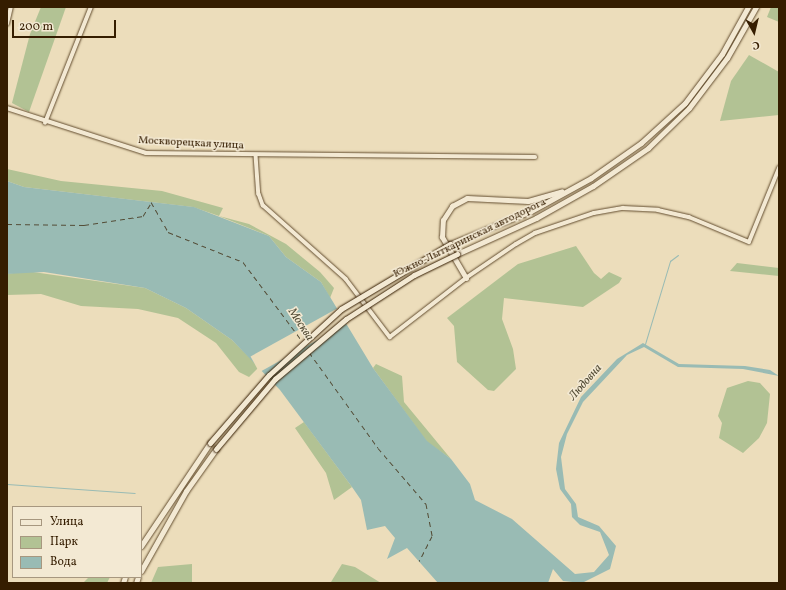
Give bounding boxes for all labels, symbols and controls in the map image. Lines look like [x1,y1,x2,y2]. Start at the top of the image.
scale bar [14,12,118,38]
north arrow [734,12,774,52]
text: 200 m [19,19,53,35]
text: С [751,36,760,52]
street label: Москворецкая улица [138,135,244,153]
street label: Южно-Лыткаринская автодорога [392,196,548,282]
water label: Москва [284,306,316,344]
water label: Людовна [566,362,606,404]
legend [12,506,142,578]
text: Улица [50,514,83,530]
text: Парк [50,534,78,550]
text: Вода [50,554,77,570]

